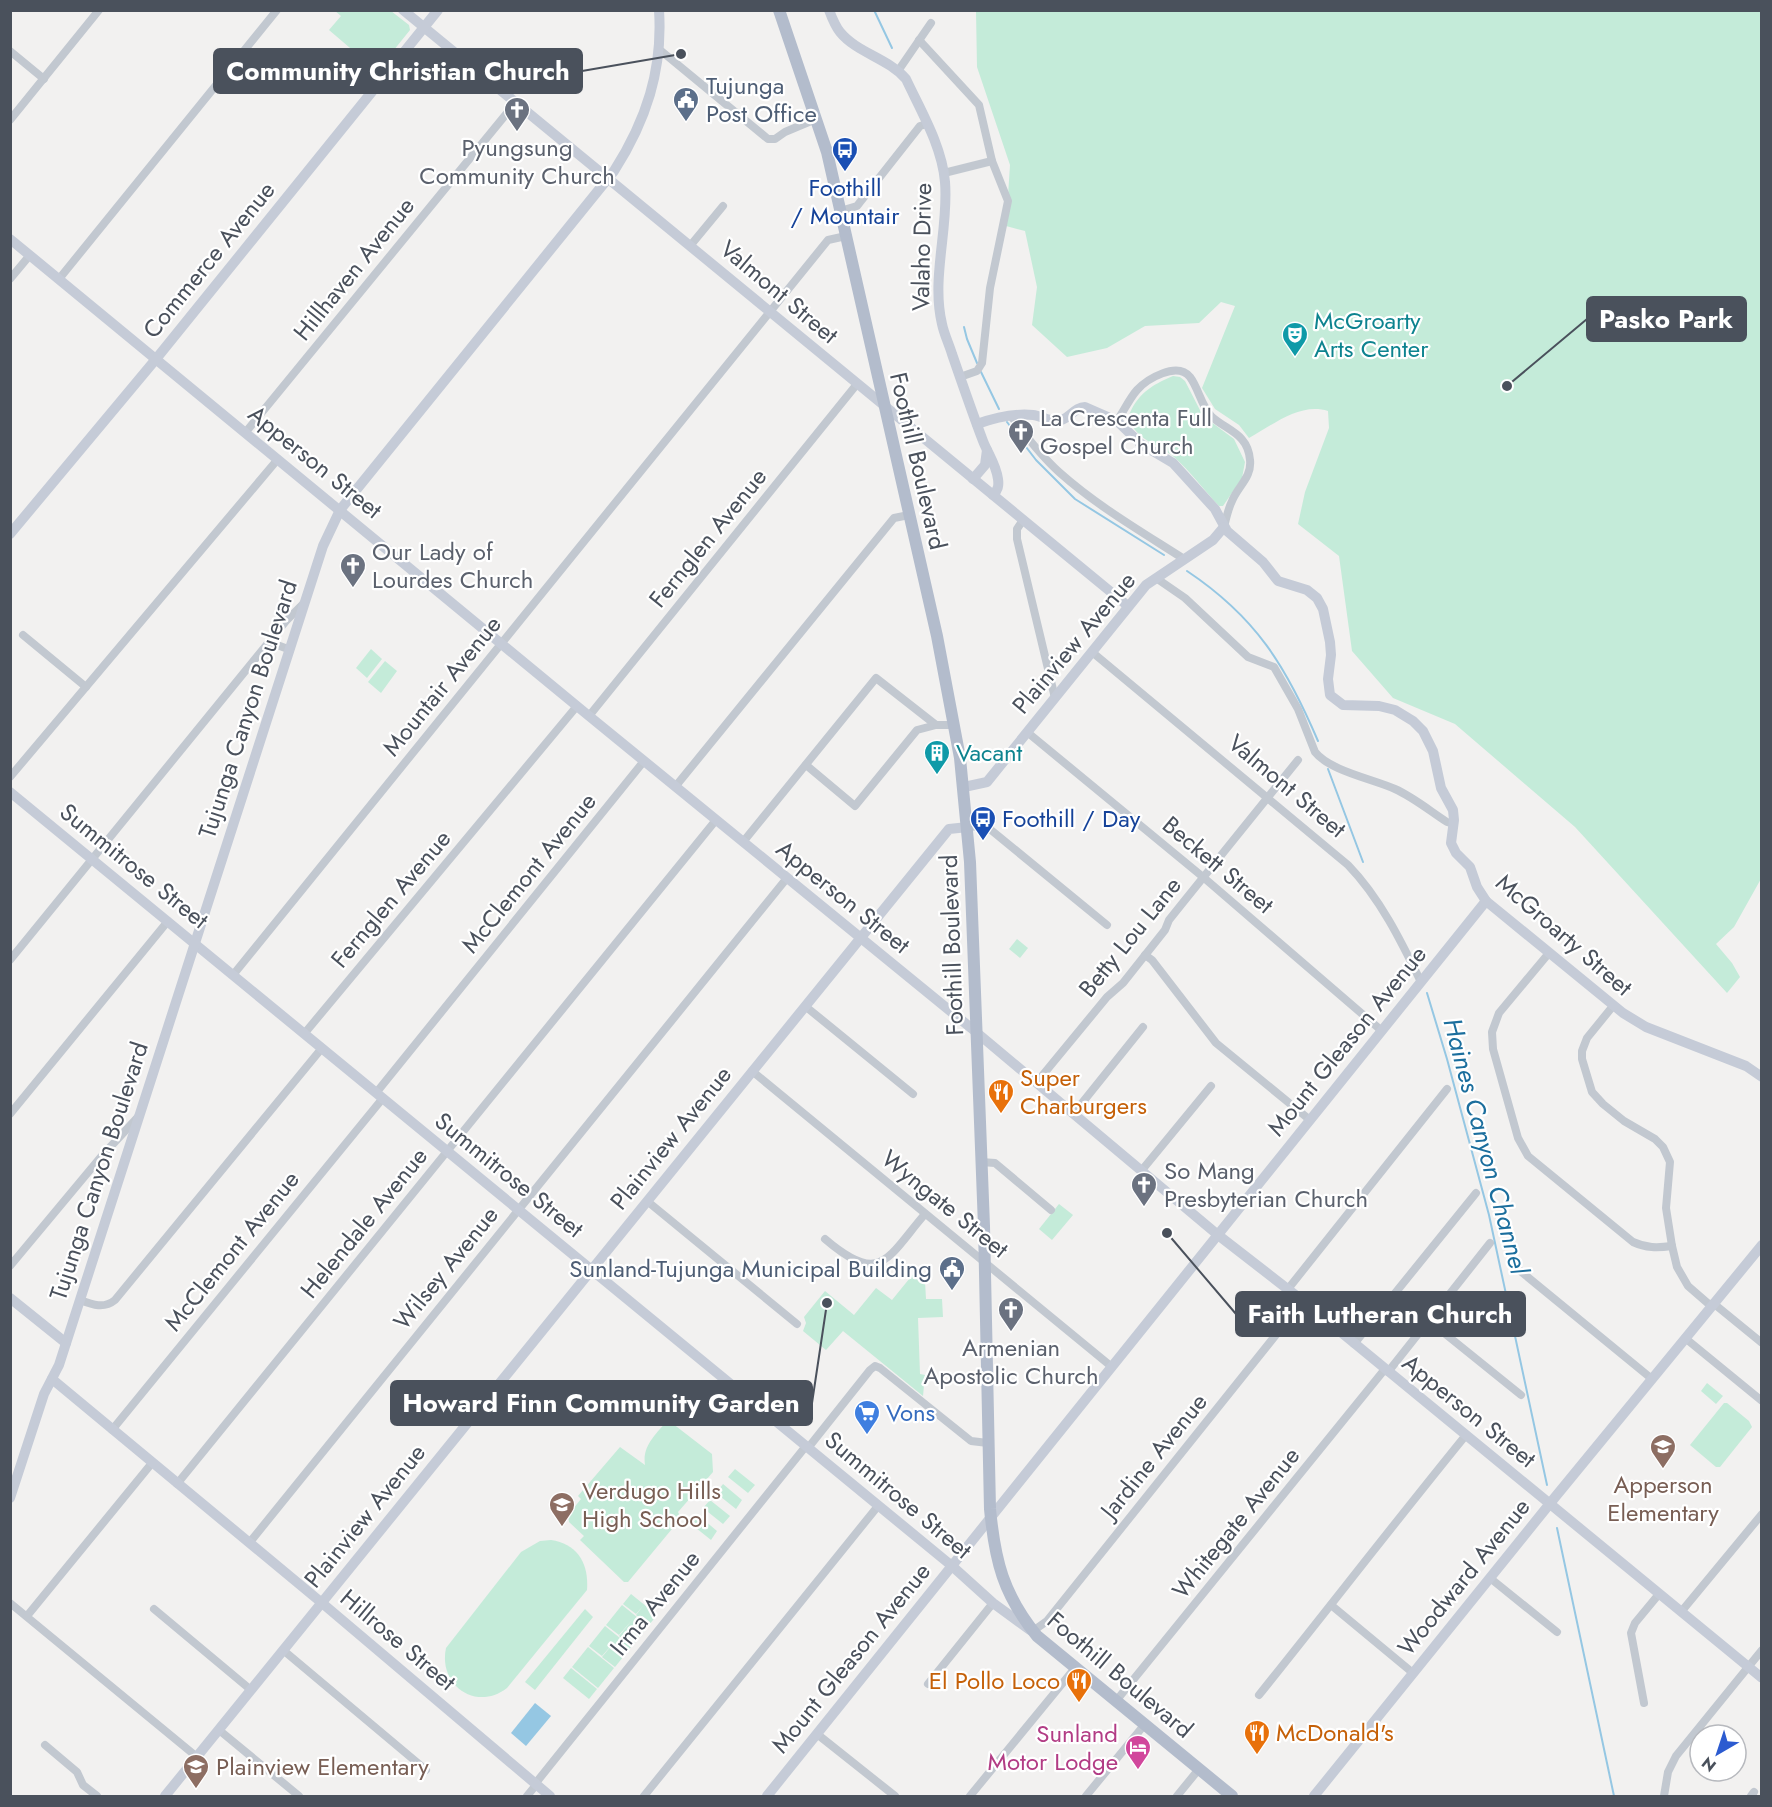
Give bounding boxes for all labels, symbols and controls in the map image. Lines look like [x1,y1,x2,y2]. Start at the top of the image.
callout: Community Christian Church [214,49,582,93]
text: Community Christian Church [226,52,570,90]
place label: Tujunga Post Office [706,68,817,131]
public building icon: Tujunga Post Office [671,85,701,123]
church icon: Pyungsung Community Church [502,95,532,133]
place label: Pyungsung Community Church [419,130,615,193]
bus stop icon: Foothill / Mountair [830,135,860,173]
place label: Foothill / Mountair [790,170,900,233]
street label: Commerce Avenue [134,174,283,346]
street label: Valaho Drive [903,183,940,311]
street label: Hillhaven Avenue [285,189,422,348]
street label: Valmont Street [712,232,846,352]
callout: Pasko Park [1587,297,1746,341]
text: Pasko Park [1599,300,1733,338]
place label: McGroarty Arts Center [1314,303,1429,366]
theatre icon: McGroarty Arts Center [1280,320,1310,358]
street label: Foothill Boulevard [881,369,956,553]
street label: Apperson Street [241,397,390,527]
place label: La Crescenta Full Gospel Church [1040,400,1212,463]
church icon: La Crescenta Full Gospel Church [1006,417,1036,455]
street label: Fernglen Avenue [640,460,775,615]
place label: Our Lady of Lourdes Church [372,534,533,597]
church icon: Our Lady of Lourdes Church [338,551,368,589]
street label: Plainview Avenue [1004,564,1144,721]
street label: Tujunga Canyon Boulevard [189,575,306,842]
street label: Mountair Avenue [374,608,509,763]
street label: Valmont Street [1220,726,1354,846]
place label: Vacant [956,735,1023,770]
building icon: Vacant [922,738,952,776]
street label: McClemont Avenue [453,785,604,960]
street label: Summitrose Street [52,795,216,937]
place label: Foothill / Day [1002,801,1141,836]
bus stop icon: Foothill / Day [968,804,998,842]
street label: Beckett Street [1155,808,1282,922]
street label: Fernglen Avenue [322,822,459,975]
street label: Apperson Street [769,832,918,962]
street label: Foothill Boulevard [931,854,972,1036]
street label: McGroarty Street [1488,865,1641,1004]
street label: Betty Lou Lane [1070,869,1189,1004]
street label: Mount Gleason Avenue [1259,938,1434,1143]
water label: Haines Canyon Channel [1434,1014,1539,1279]
street label: Tujunga Canyon Boulevard [40,1037,157,1304]
street label: Plainview Avenue [602,1058,740,1217]
place label: Super Charburgers [1020,1060,1147,1123]
restaurant icon: Super Charburgers [986,1077,1016,1115]
street label: Summitrose Street [427,1104,591,1246]
street label: Helendale Avenue [292,1140,435,1306]
street label: Wyngate Street [874,1141,1017,1266]
place label: So Mang Presbyterian Church [1164,1153,1368,1216]
street label: McClemont Avenue [156,1163,307,1338]
church icon: So Mang Presbyterian Church [1129,1170,1159,1208]
street label: Wilsey Avenue [385,1198,506,1337]
place label: Sunland-Tujunga Municipal Building [569,1251,932,1286]
public building icon: Sunland-Tujunga Municipal Building [937,1254,967,1292]
callout: Faith Lutheran Church [1236,1292,1525,1336]
church icon: Armenian Apostolic Church [996,1295,1026,1333]
text: Faith Lutheran Church [1247,1295,1513,1333]
place label: Armenian Apostolic Church [923,1330,1099,1393]
street label: Apperson Street [1395,1346,1544,1476]
callout: Howard Finn Community Garden [391,1381,812,1425]
text: Howard Finn Community Garden [402,1384,800,1422]
street label: Jardine Avenue [1090,1385,1215,1528]
place label: Vons [886,1395,935,1430]
supermarket icon: Vons [852,1398,882,1436]
street label: Summitrose Street [817,1423,980,1567]
school or university icon: Apperson Elementary [1648,1432,1678,1470]
street label: Plainview Avenue [296,1436,434,1595]
street label: Whitegate Avenue [1163,1439,1308,1606]
place label: Apperson Elementary [1607,1467,1719,1530]
place label: Verdugo Hills High School [582,1473,721,1536]
school or university icon: Verdugo Hills High School [547,1490,577,1528]
street label: Woodward Avenue [1389,1490,1538,1663]
street label: Irma Avenue [601,1543,708,1663]
street label: Mount Gleason Avenue [763,1555,938,1760]
street label: Hillrose Street [333,1581,464,1699]
street label: Foothill Boulevard [1040,1603,1201,1746]
place label: El Pollo Loco [929,1663,1060,1698]
restaurant icon: El Pollo Loco [1064,1666,1094,1704]
place label: McDonald's [1276,1715,1394,1750]
place label: Sunland Motor Lodge [988,1716,1118,1779]
restaurant icon: McDonald's [1242,1718,1272,1756]
north arrow [1688,1723,1748,1783]
hotel icon: Sunland Motor Lodge [1123,1733,1153,1771]
place label: Plainview Elementary [216,1749,429,1784]
text: N [1697,1751,1721,1777]
school or university icon: Plainview Elementary [181,1752,211,1790]

